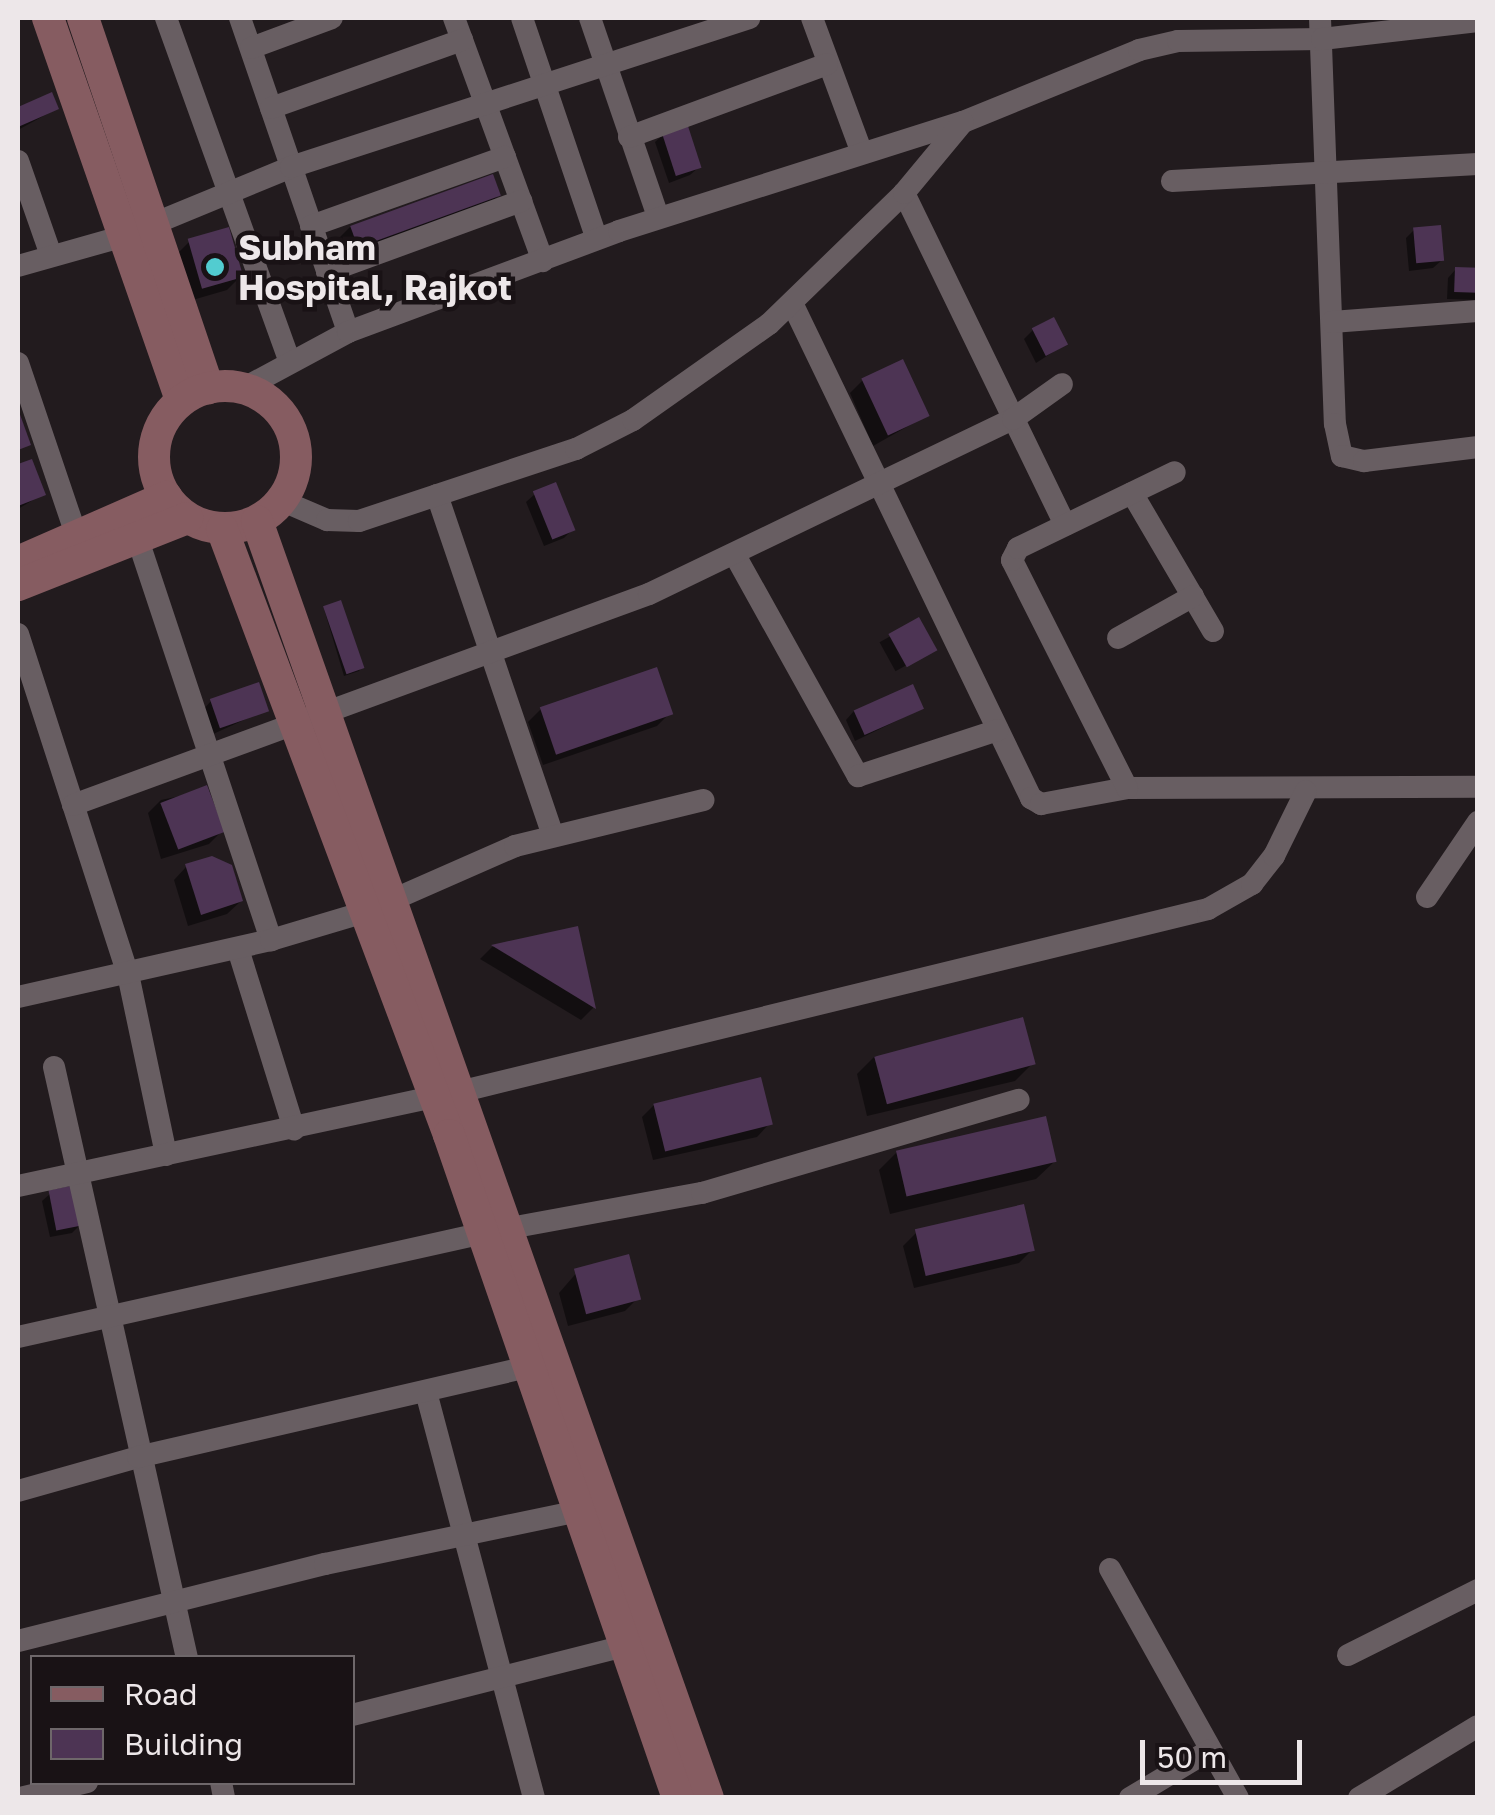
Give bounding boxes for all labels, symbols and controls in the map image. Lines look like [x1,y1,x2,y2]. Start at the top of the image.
place label: Subham Hospital, Rajkot [238,226,512,308]
marker: Subham Hospital, Rajkot [202,254,228,280]
legend [30,1655,355,1785]
text: Road [124,1676,198,1712]
scale bar [1145,1720,1308,1782]
text: Building [124,1726,243,1762]
text: 50 m [1157,1739,1227,1775]

